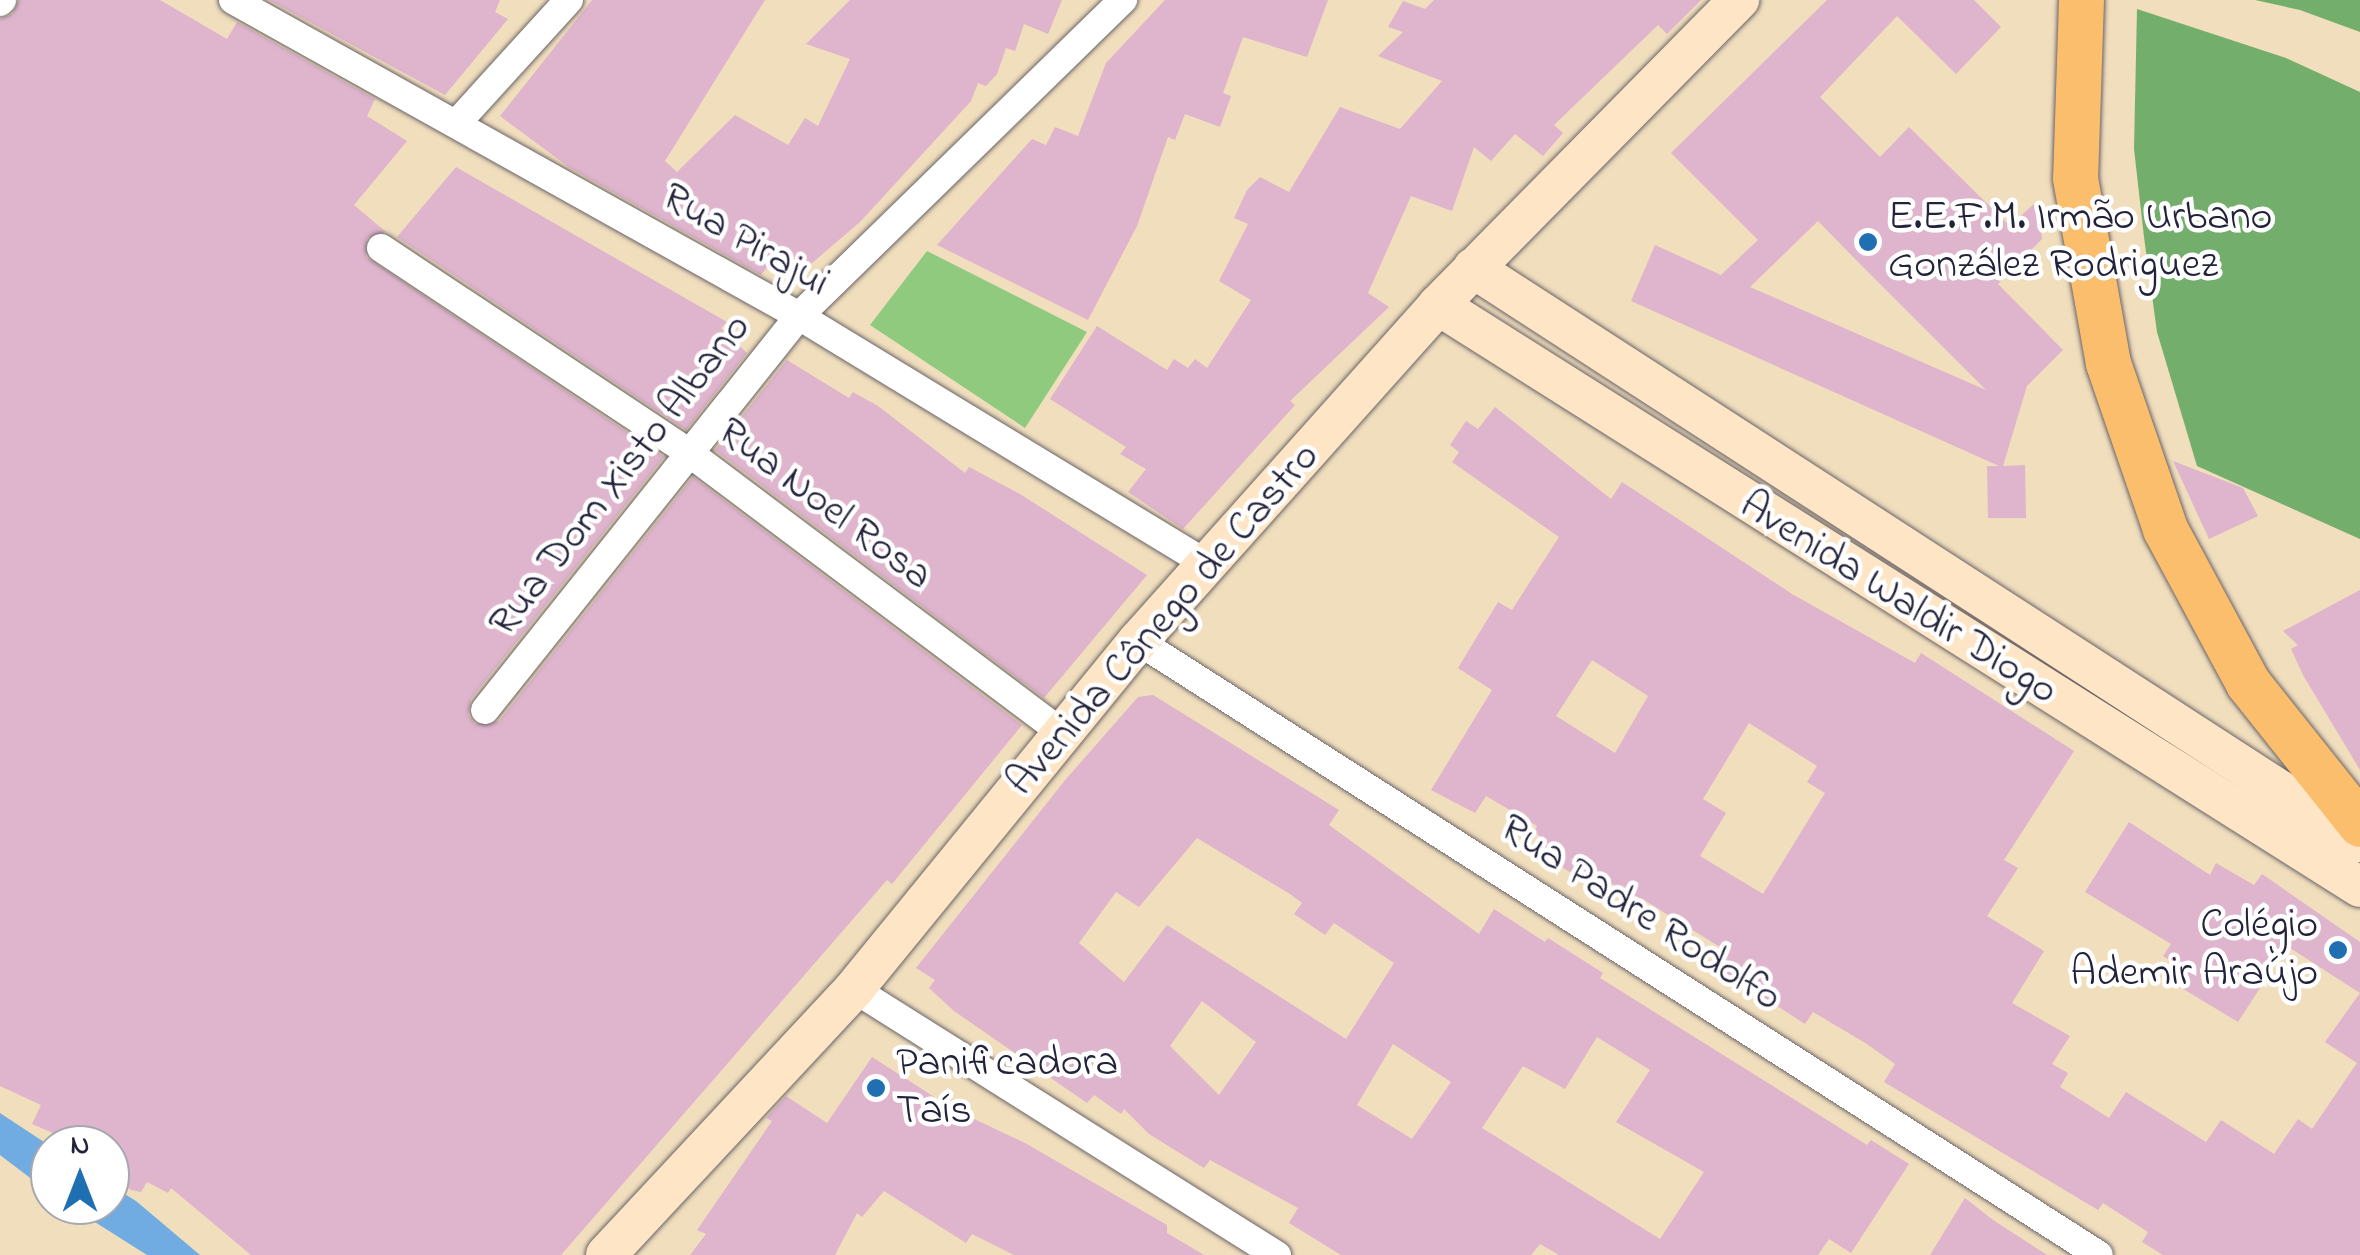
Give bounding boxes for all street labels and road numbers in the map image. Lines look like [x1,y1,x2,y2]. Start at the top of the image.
street label: Rua Pirajui [652,173,838,309]
street label: Rua Dom Xisto Albano [479,304,763,648]
street label: Rua Noel Rosa [707,408,941,602]
street label: Avenida Cônego de Castro [997,433,1331,807]
street label: Avenida Waldir Diogo [1730,481,2066,717]
street label: Rua Padre Rodolfo [1490,804,1790,1024]

